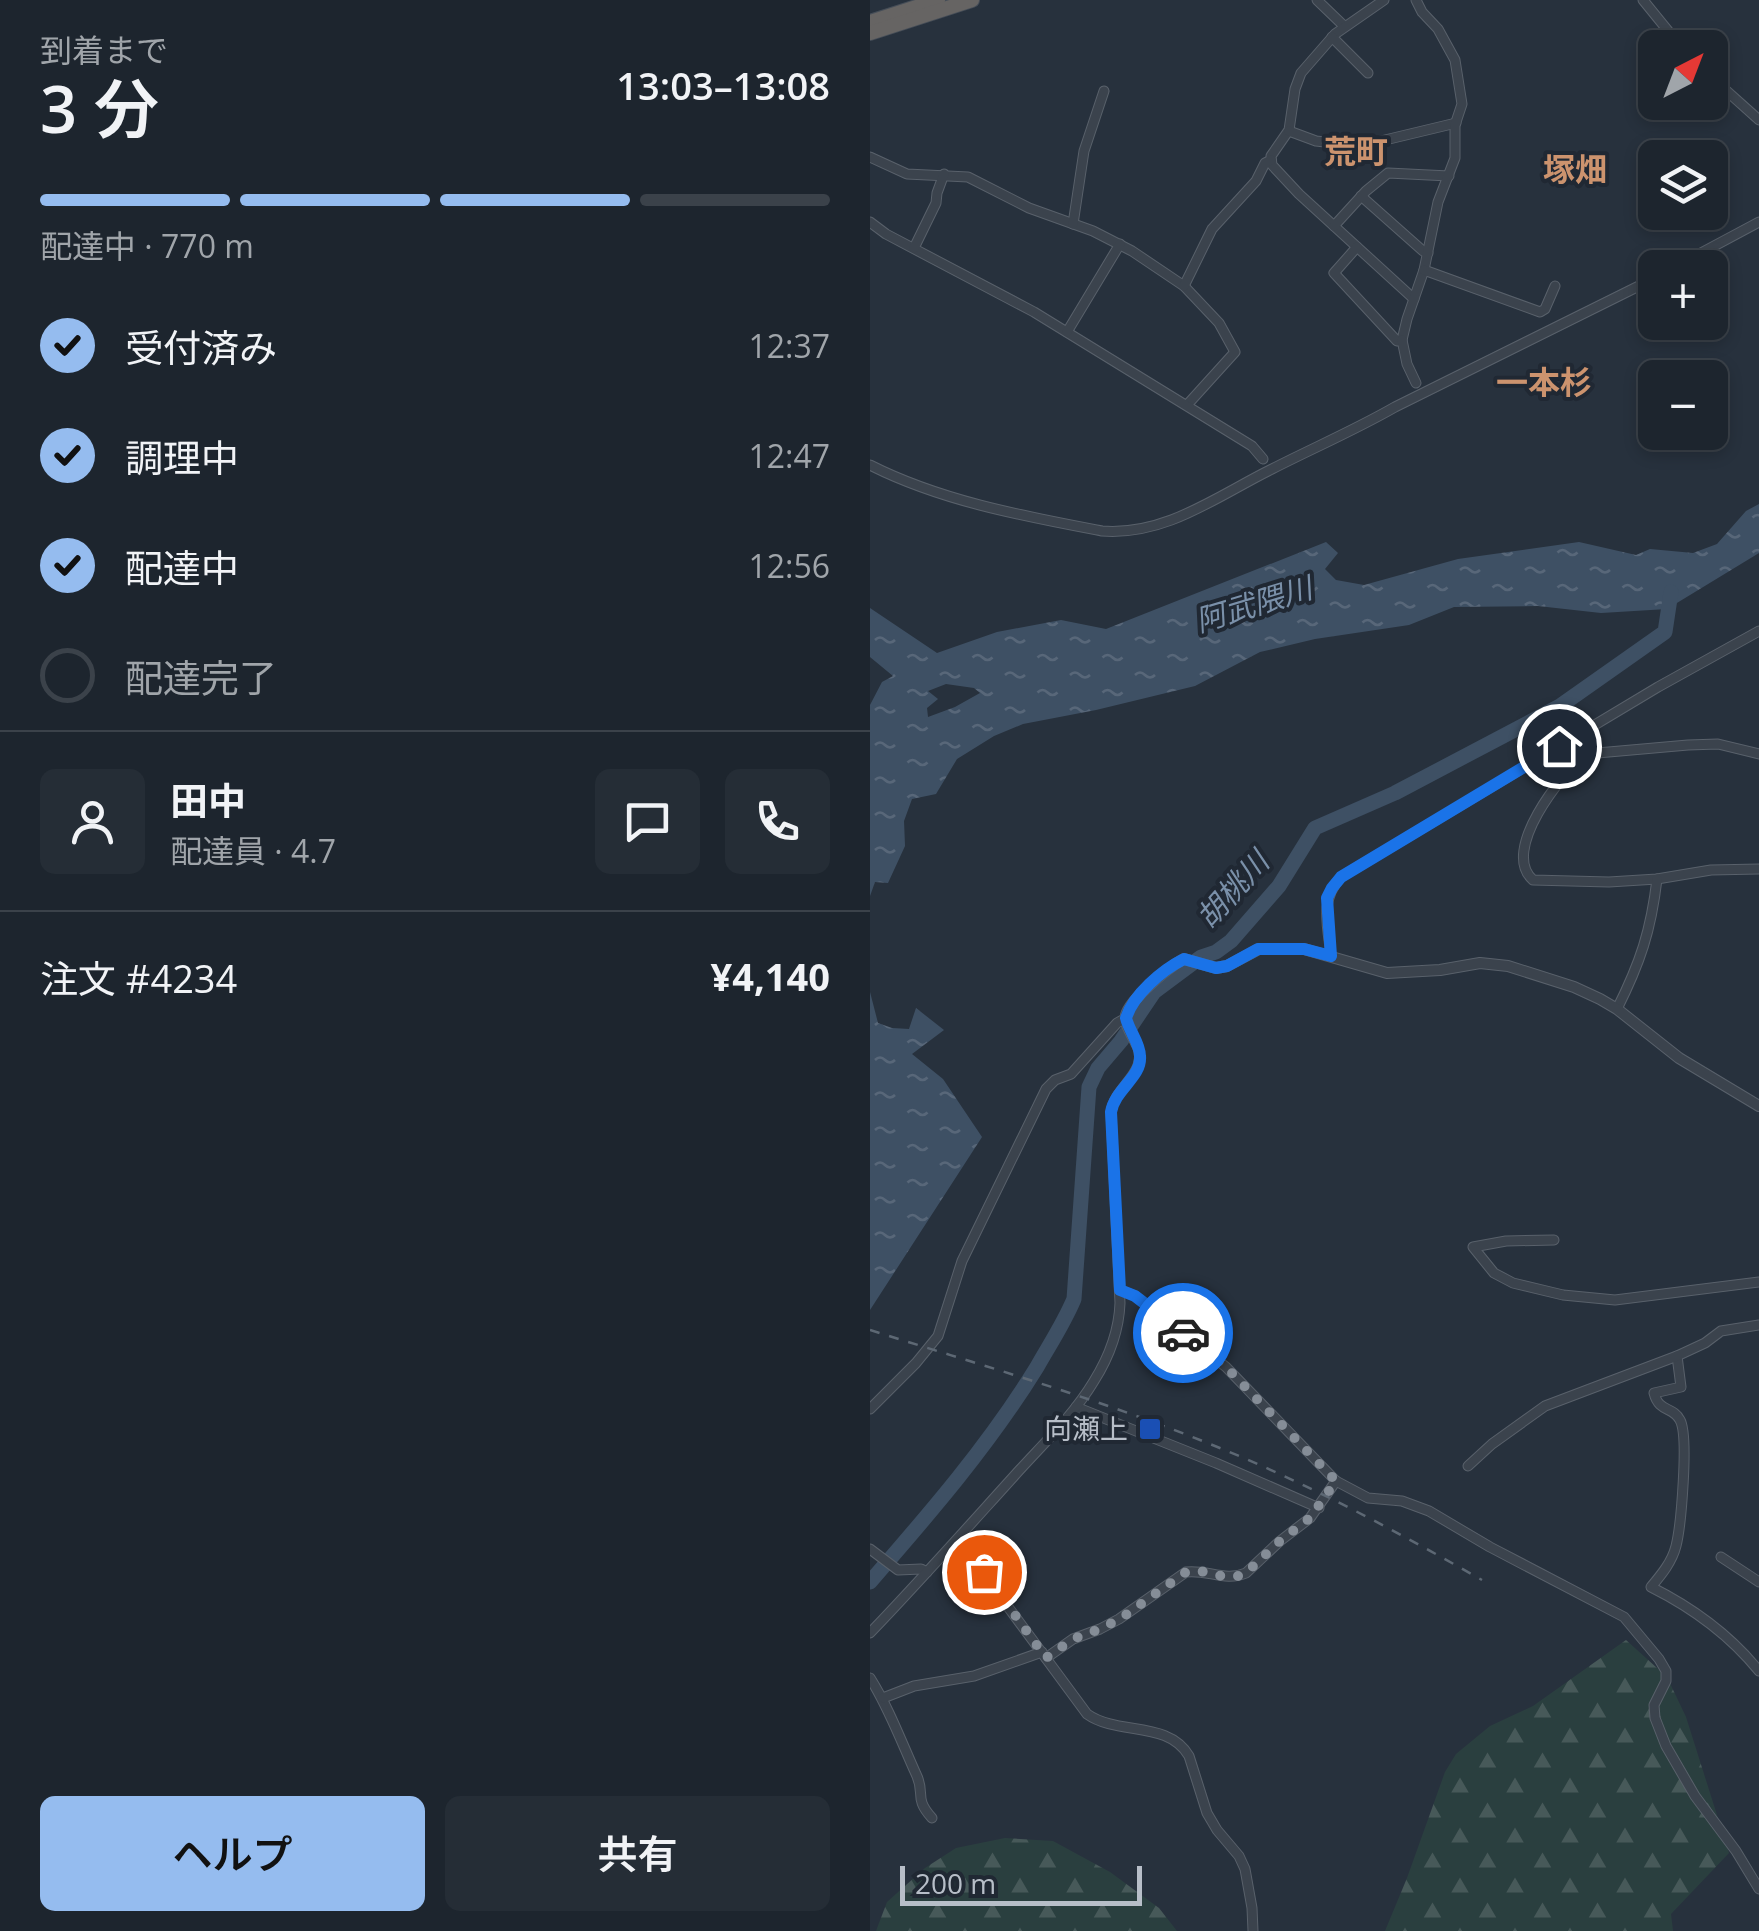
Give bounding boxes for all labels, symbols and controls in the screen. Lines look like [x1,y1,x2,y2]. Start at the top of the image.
text: 到着まで [40,28,168,71]
north arrow [1638,30,1728,120]
map controls [1638,30,1728,450]
text: 13:03–13:08 [616,59,830,111]
text: 3 分 [40,64,159,152]
district label: 荒町 [1324,129,1388,172]
button: layers [1638,140,1728,230]
district label: 塚畑 [1543,147,1607,190]
text: 配達中 · 770 m [40,224,254,267]
button: + [1638,250,1728,340]
icon: check [40,318,95,373]
text: 受付済み [125,321,277,373]
text: 12:37 [748,324,830,367]
district label: 一本杉 [1496,360,1592,403]
button: − [1638,360,1728,450]
icon: check [40,428,95,483]
text: 調理中 [125,431,239,483]
text: 12:47 [748,434,830,477]
icon: check [40,538,95,593]
text: 配達中 [125,541,239,593]
text: 12:56 [748,544,830,587]
water label: 阿武隈川 [1190,566,1320,641]
text: 配達完了 [125,651,277,703]
pin [1517,704,1602,789]
icon: home [1532,719,1587,774]
button: person [40,769,145,874]
button: chat [595,769,700,874]
button: phone [725,769,830,874]
text: 田中 [170,774,246,826]
text: 配達員 · 4.7 [170,829,336,872]
water label: 胡桃川 [1187,840,1279,936]
text: ¥4,140 [711,950,830,1002]
text: 注文 #4234 [40,952,237,1004]
courier [1133,1283,1233,1383]
icon: car [1156,1306,1211,1361]
place label: 向瀬上 [1044,1409,1128,1447]
marker: 向瀬上 [1137,1416,1163,1442]
pin [942,1530,1027,1615]
icon: bag [957,1545,1012,1600]
button: ヘルプ [40,1796,425,1911]
button: 共有 [445,1796,830,1911]
scale bar [900,1861,1142,1906]
text: 200 m [915,1864,996,1902]

